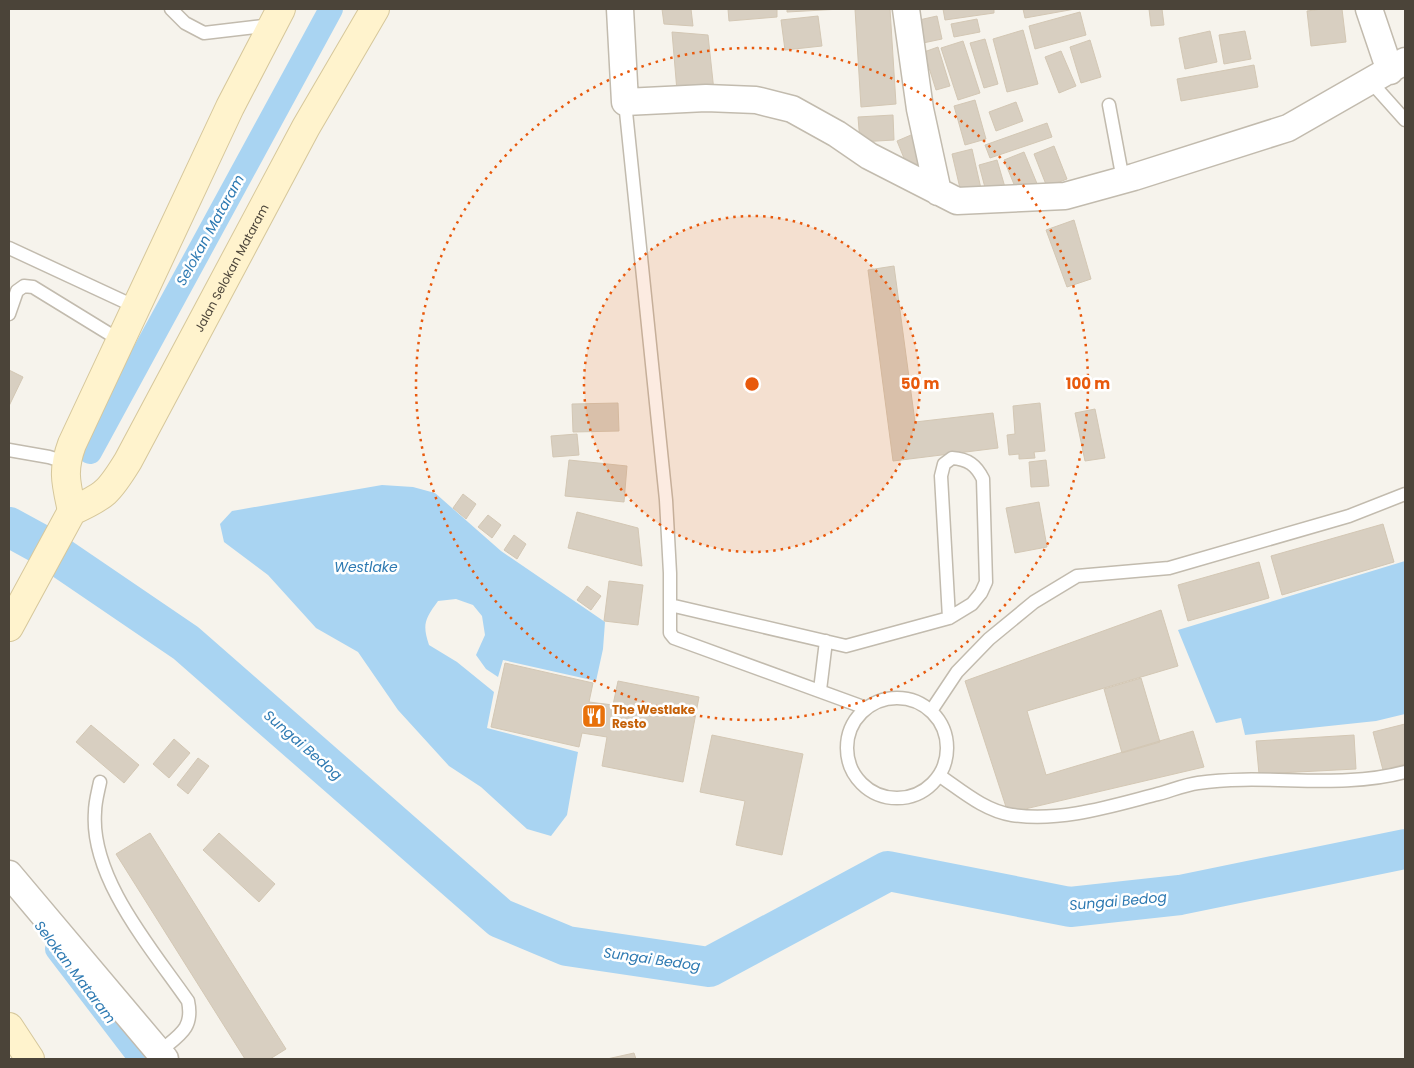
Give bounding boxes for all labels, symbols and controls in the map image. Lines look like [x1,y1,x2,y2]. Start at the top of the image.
water label: Selokan Mataram [171,171,249,289]
street label: Jalan Selokan Mataram [190,201,272,335]
text: 50 m [901,373,939,394]
text: 100 m [1066,373,1110,394]
centre of rings [743,375,761,393]
water label: Westlake [334,557,398,577]
place label: The Westlake Resto [612,701,696,732]
restaurant icon: The Westlake Resto [581,703,607,729]
water label: Sungai Bedog [260,705,347,785]
water label: Sungai Bedog [1068,887,1168,915]
water label: Selokan Mataram [30,916,120,1028]
water label: Sungai Bedog [602,942,702,976]

